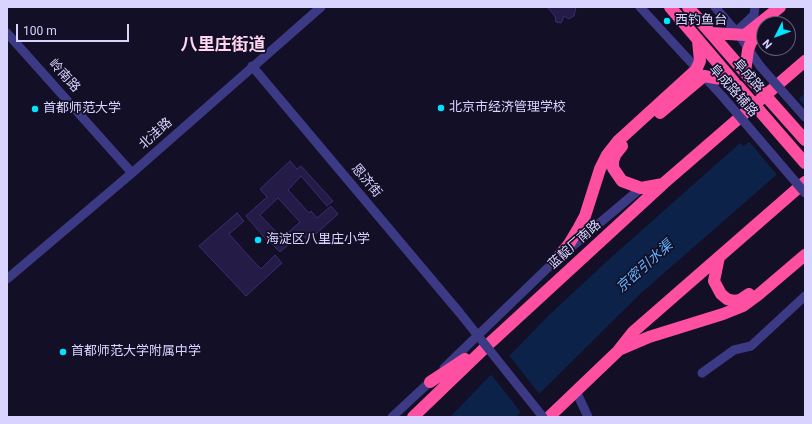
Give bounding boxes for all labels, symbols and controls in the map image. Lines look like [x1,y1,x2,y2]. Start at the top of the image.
place label: 西钓鱼台 [675,13,727,29]
scale bar [18,16,131,42]
marker: 西钓鱼台 [662,16,672,26]
north arrow [756,16,796,56]
text: 100 m [23,24,57,38]
district label: 八里庄街道 [181,36,265,56]
text: N [760,36,775,51]
street label: 岭南路 [45,56,83,96]
street label: 阜成路 [729,56,767,96]
street label: 阜成路辅路 [705,62,761,120]
place label: 北京市经济管理学校 [449,100,566,116]
place label: 首都师范大学 [43,101,121,117]
marker: 北京市经济管理学校 [436,103,446,113]
marker: 首都师范大学 [30,104,40,114]
street label: 北洼路 [136,115,176,153]
street label: 恩济街 [347,161,385,201]
street label: 蓝靛厂南路 [546,217,604,273]
place label: 海淀区八里庄小学 [266,232,370,248]
marker: 海淀区八里庄小学 [253,235,263,245]
water label: 京密引水渠 [613,237,677,297]
place label: 首都师范大学附属中学 [71,344,201,360]
marker: 首都师范大学附属中学 [58,347,68,357]

